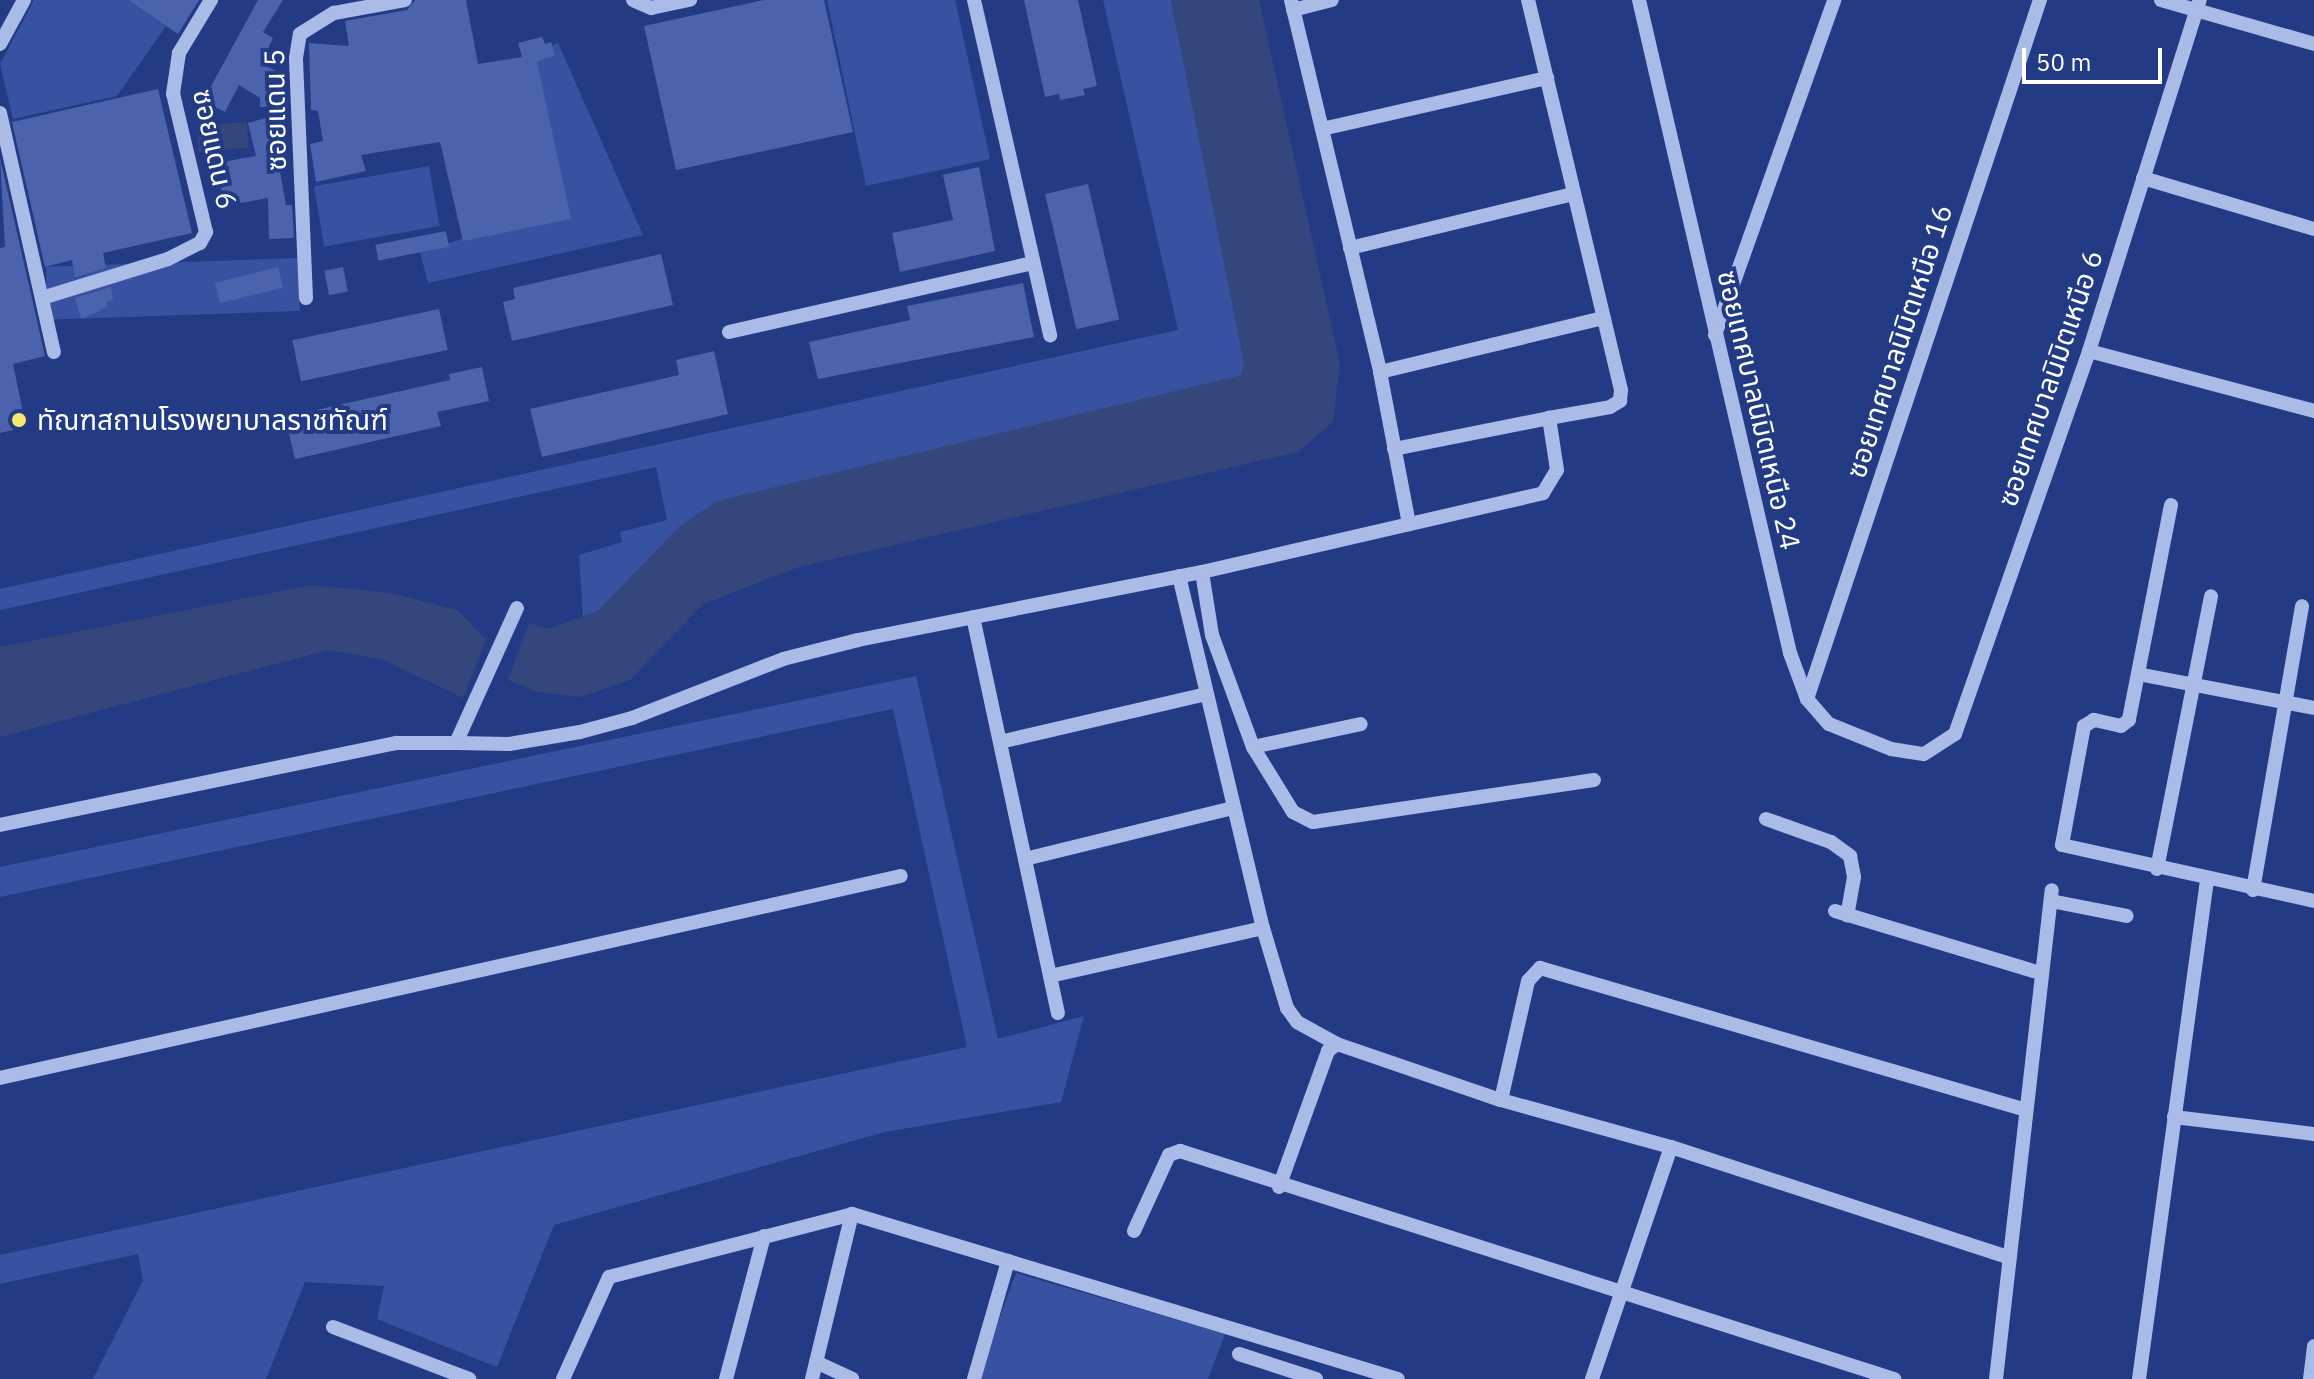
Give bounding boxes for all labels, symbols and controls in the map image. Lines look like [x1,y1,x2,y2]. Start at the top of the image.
scale bar [2026,32,2166,82]
text: 50 m [2036,46,2091,78]
street label: ซอยแดน 5 [257,49,293,171]
street label: ซอยแดน 6 [186,86,244,212]
street label: ซอยเทศบาลนิมิตเหนือ 16 [1839,200,1959,482]
street label: ซอยเทศบาลนิมิตเหนือ 6 [1990,245,2110,511]
street label: ซอยเทศบาลนิมิตเหนือ 24 [1710,267,1808,553]
place label: ทัณฑสถานโรงพยาบาลราชทัณฑ์ [37,403,388,437]
marker: ทัณฑสถานโรงพยาบาลราชทัณฑ์ [8,409,30,431]

